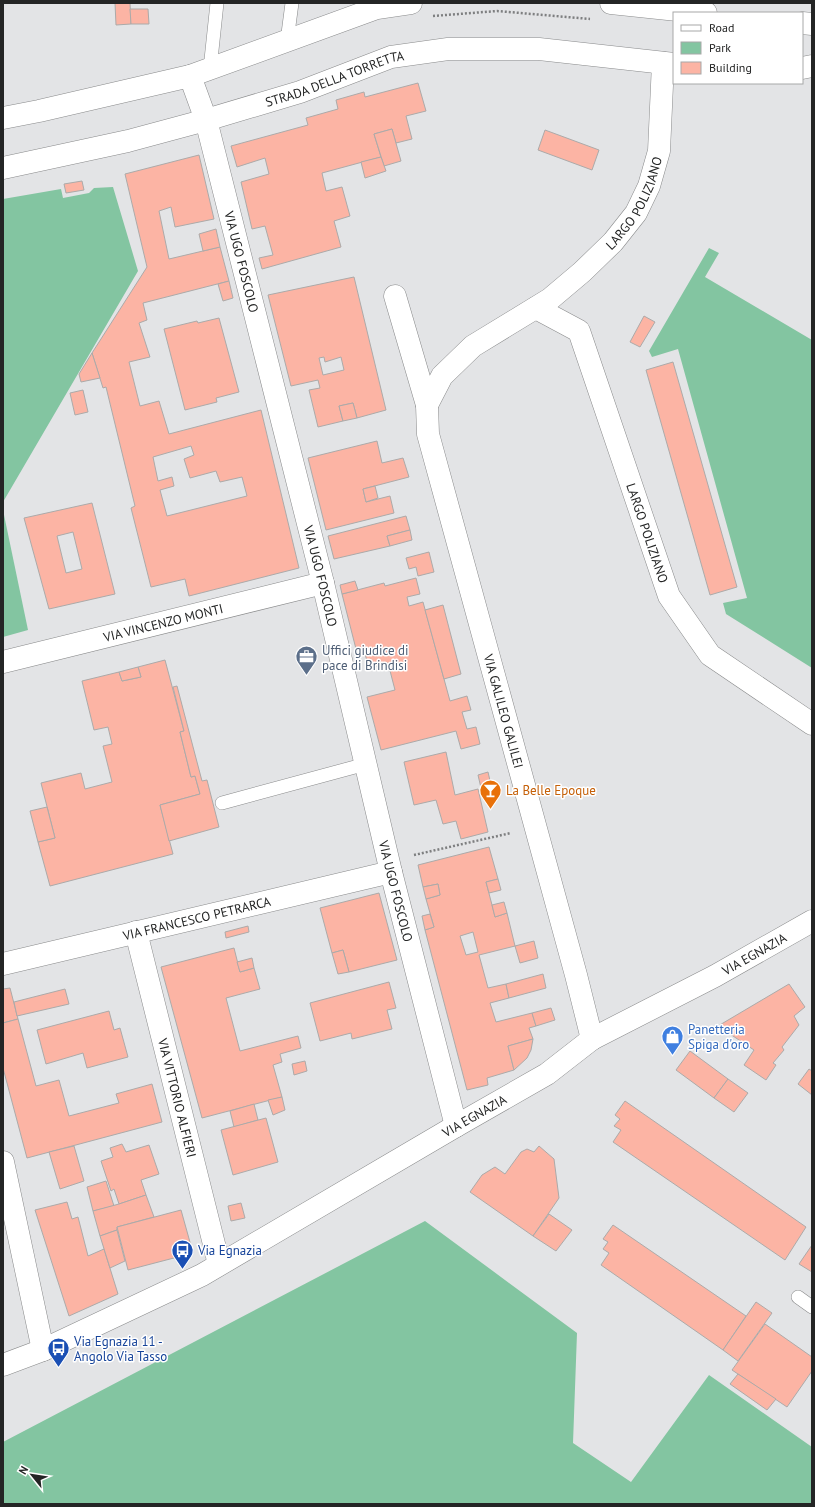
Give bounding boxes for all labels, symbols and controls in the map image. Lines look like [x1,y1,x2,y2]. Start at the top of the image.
legend [673,12,803,84]
text: Road [709,20,734,35]
text: Park [709,40,731,55]
street label: STRADA DELLA TORRETTA [263,47,405,110]
text: Building [709,60,752,75]
street label: LARGO POLIZIANO [602,154,666,253]
street label: VIA UGO FOSCOLO [221,208,263,314]
street label: LARGO POLIZIANO [623,481,672,585]
street label: VIA UGO FOSCOLO [300,522,342,628]
street label: VIA VINCENZO MONTI [101,600,225,646]
place label: Uffici giudice di pace di Brindisi [322,642,409,674]
office icon: Uffici giudice di pace di Brindisi [293,644,319,677]
street label: VIA GALILEO GALILEI [480,651,528,770]
bar icon: La Belle Epoque [478,777,504,810]
place label: La Belle Epoque [506,782,596,799]
street label: VIA UGO FOSCOLO [375,838,417,944]
street label: VIA FRANCESCO PETRARCA [120,892,273,944]
street label: VIA EGNAZIA [718,929,790,979]
place label: Panetteria Spiga d'oro [688,1021,749,1053]
shop icon: Panetteria Spiga d'oro [660,1023,686,1056]
street label: VIA VITTORIO ALFIERI [154,1035,201,1159]
street label: VIA EGNAZIA [438,1090,510,1141]
bus stop icon: Via Egnazia [169,1237,195,1270]
place label: Via Egnazia [197,1242,262,1259]
place label: Via Egnazia 11 - Angolo Via Tasso [73,1333,167,1365]
bus stop icon: Via Egnazia 11 - Angolo Via Tasso [45,1335,71,1368]
north arrow [12,1455,52,1495]
text: N [15,1463,31,1477]

